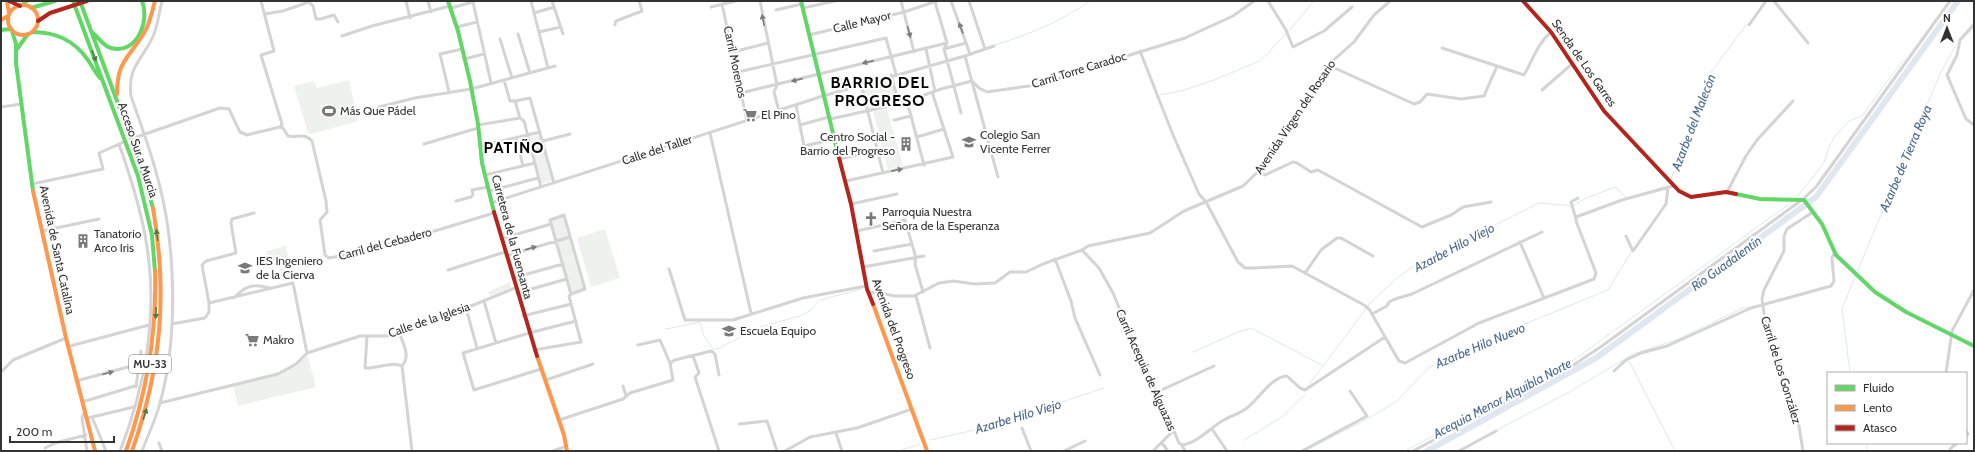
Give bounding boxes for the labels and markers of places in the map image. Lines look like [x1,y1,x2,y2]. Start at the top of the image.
sports icon: Más Que Pádel [321,103,337,119]
place label: Más Que Pádel [340,103,416,118]
supermarket icon: El Pino [742,107,758,123]
place label: El Pino [761,107,796,122]
place label: Colegio San Vicente Ferrer [980,127,1051,156]
place label: Centro Social - Barrio del Progreso [800,129,895,158]
school or university icon: Colegio San Vicente Ferrer [961,134,977,150]
building icon: Centro Social - Barrio del Progreso [898,136,914,152]
place label: Parroquia Nuestra Señora de la Esperanza [882,204,1000,233]
church icon: Parroquia Nuestra Señora de la Esperanza [863,211,879,227]
place label: Tanatorio Arco Iris [94,226,142,255]
building icon: Tanatorio Arco Iris [75,233,91,249]
place label: IES Ingeniero de la Cierva [256,253,323,282]
school or university icon: IES Ingeniero de la Cierva [237,260,253,276]
school or university icon: Escuela Equipo [721,323,737,339]
place label: Escuela Equipo [740,323,816,338]
supermarket icon: Makro [244,332,260,348]
place label: Makro [263,332,294,347]

